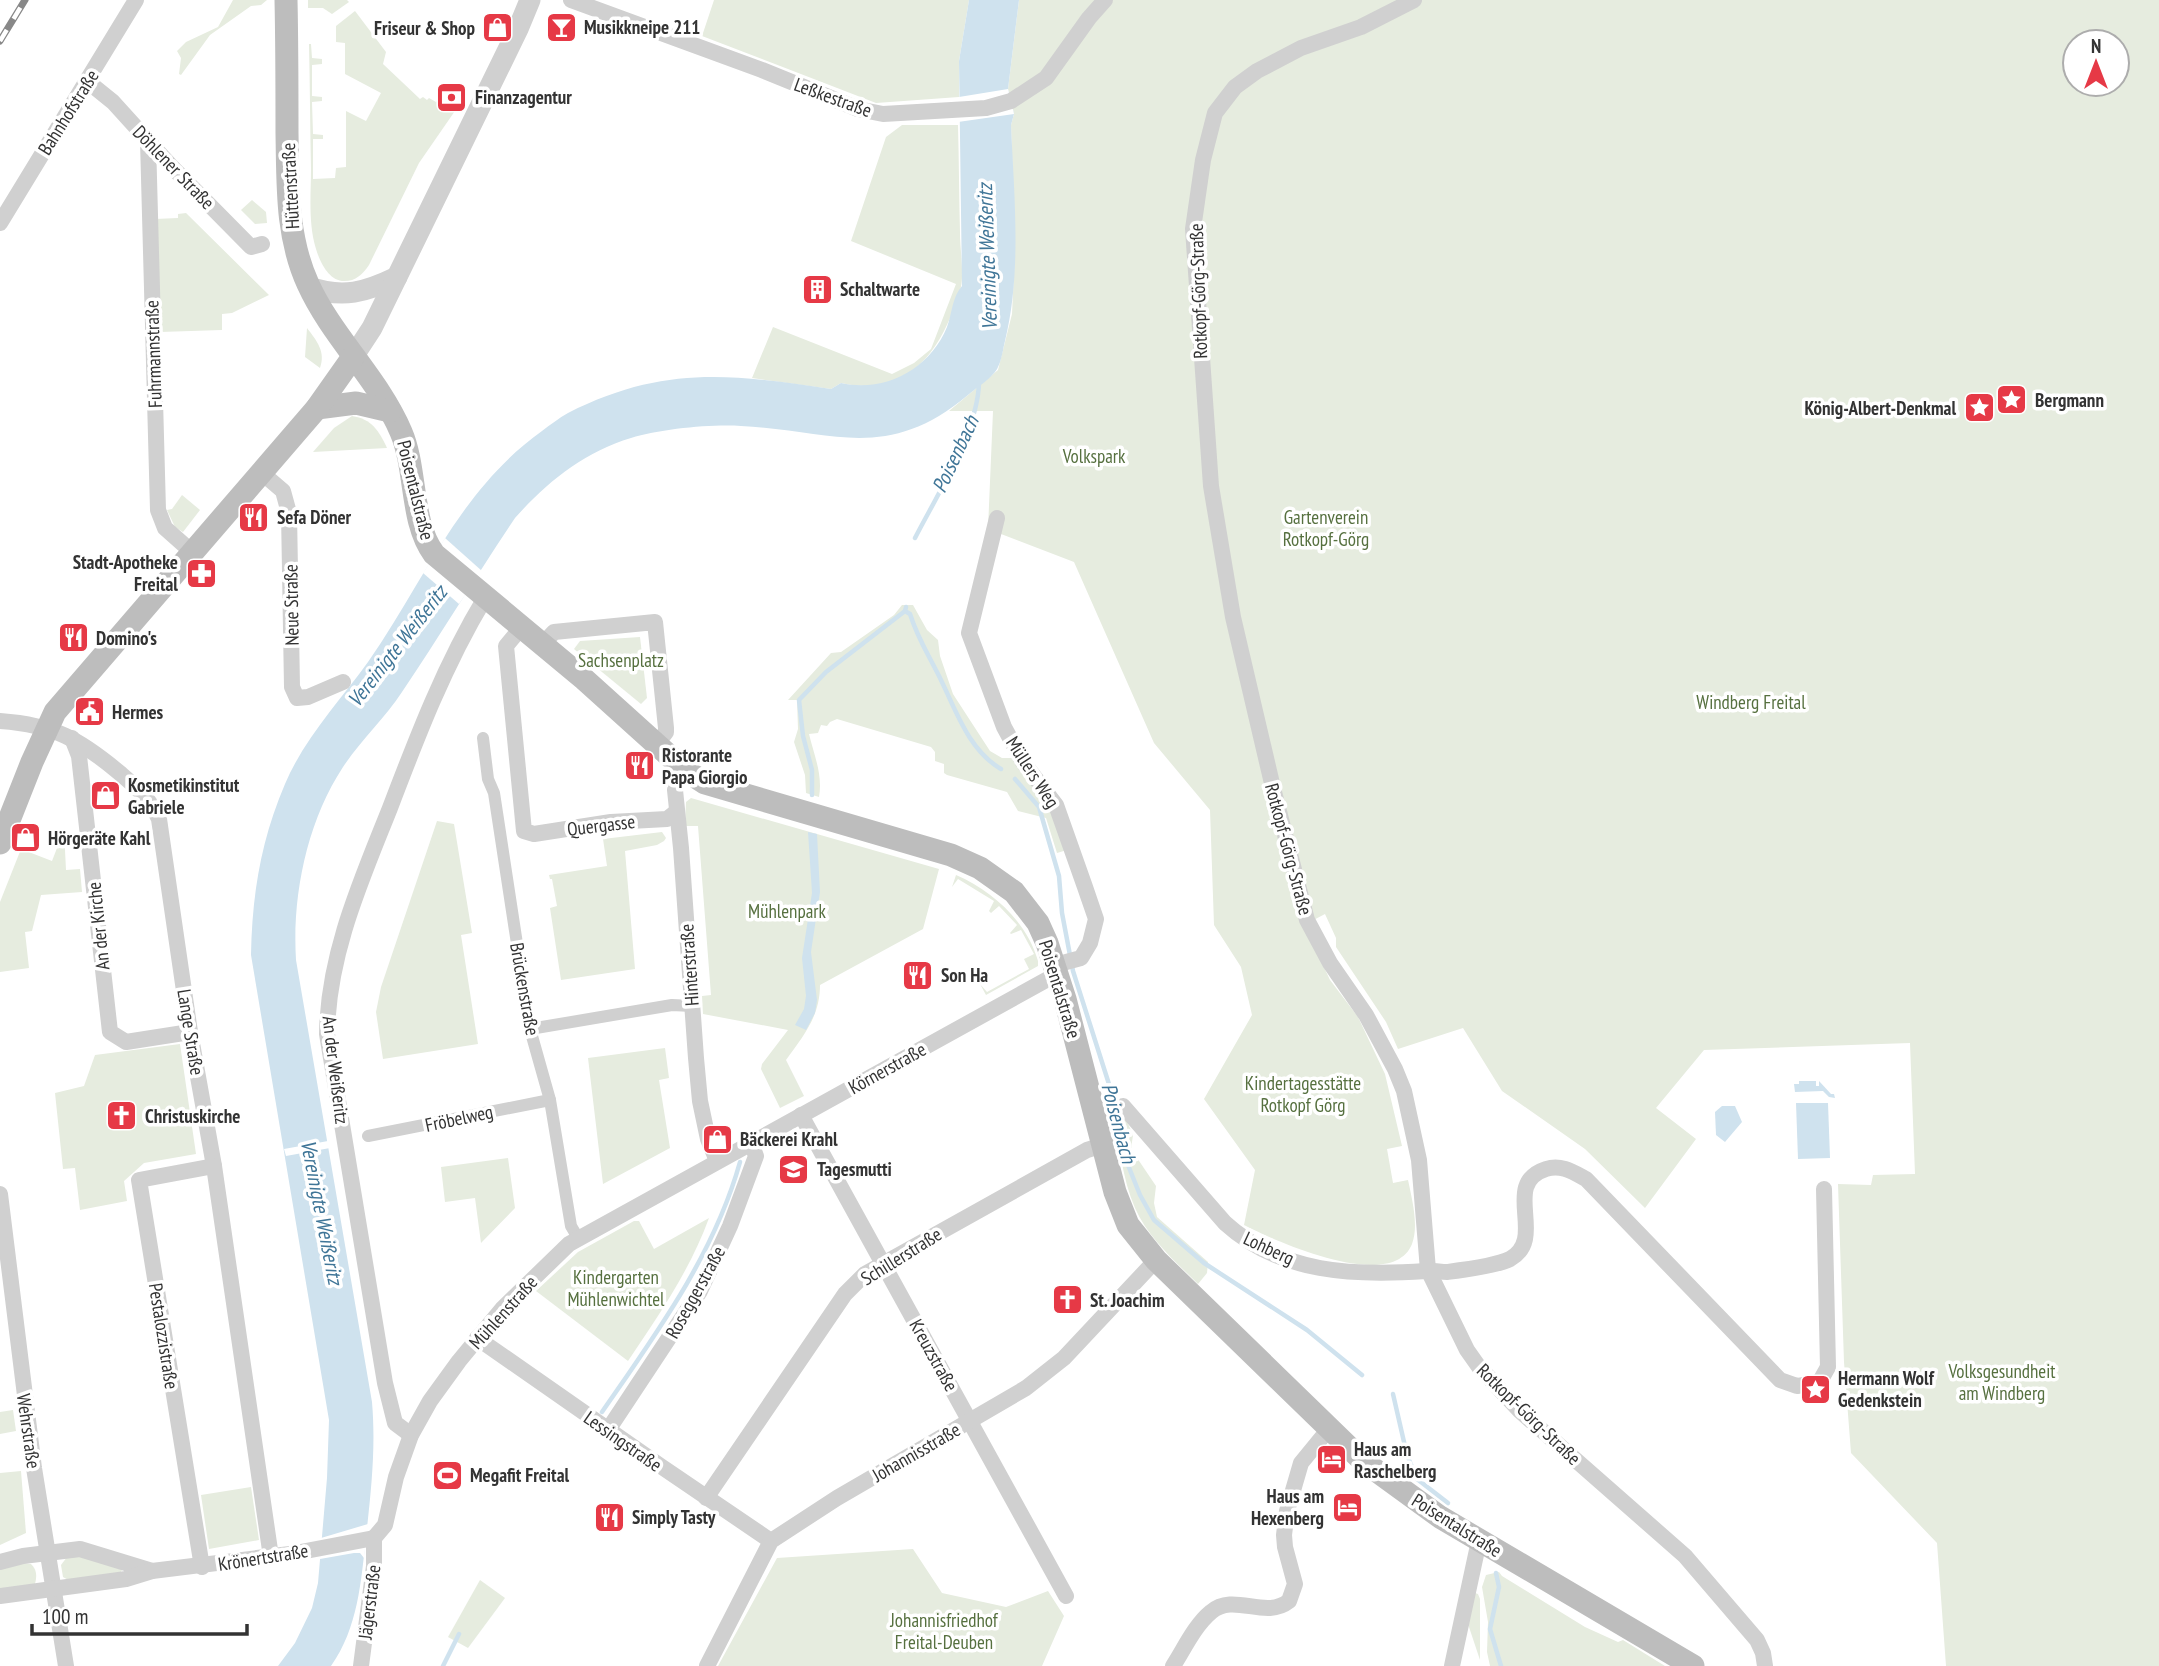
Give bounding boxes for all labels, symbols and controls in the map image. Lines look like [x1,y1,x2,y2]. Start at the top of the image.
bar icon: Musikkneipe 211 [544,10,578,44]
shop icon: Friseur & Shop [481,11,515,45]
place label: Musikkneipe 211 [584,15,700,39]
place label: Friseur & Shop [374,16,475,40]
north arrow [2061,28,2131,98]
text: N [2091,34,2101,58]
street label: Bahnhofstraße [32,65,104,159]
street label: Leßkestraße [791,72,875,122]
bank icon: Finanzagentur [435,80,469,114]
place label: Finanzagentur [475,85,572,109]
street label: Döhlener Straße [128,120,220,214]
street label: Hüttenstraße [276,142,304,230]
water label: Vereinigte Weißeritz [971,181,1003,331]
street label: Rotkopf-Görg-Straße [1184,223,1212,359]
building icon: Schaltwarte [800,272,834,306]
place label: Schaltwarte [840,277,920,301]
street label: Fuhrmannstraße [139,300,167,408]
place icon: Bergmann [1995,383,2029,417]
place label: Bergmann [2035,388,2104,412]
place icon: König-Albert-Denkmal [1962,391,1996,425]
place label: König-Albert-Denkmal [1804,396,1956,420]
water label: Poisenbach [925,410,985,497]
street label: Poisentalstraße [392,438,440,542]
park label: Volkspark [1062,444,1126,468]
restaurant icon: Sefa Döner [237,500,271,534]
place label: Sefa Döner [277,505,352,529]
park label: Gartenverein Rotkopf-Görg [1283,505,1369,551]
place label: Stadt-Apotheke Freital [73,550,178,596]
pharmacy icon: Stadt-Apotheke Freital [184,556,218,590]
street label: Neue Straße [278,564,304,646]
water label: Vereinigte Weißeritz [341,578,454,712]
restaurant icon: Domino's [56,621,90,655]
place label: Domino's [96,626,157,650]
park label: Sachsenplatz [578,648,664,672]
park label: Windberg Freital [1696,690,1806,714]
public building icon: Hermes [72,695,106,729]
place label: Hermes [112,700,164,724]
street label: Müllers Weg [1001,732,1065,812]
place label: Ristorante Papa Giorgio [662,743,747,789]
restaurant icon: Ristorante Papa Giorgio [622,749,656,783]
place label: Kosmetikinstitut Gabriele [128,773,240,819]
shop icon: Kosmetikinstitut Gabriele [88,779,122,813]
street label: Rotkopf-Görg-Straße [1260,780,1318,918]
street label: Quergasse [566,809,636,841]
shop icon: Hörgeräte Kahl [8,821,42,855]
place label: Hörgeräte Kahl [48,826,151,850]
street label: An der Kirche [81,881,115,971]
park label: Mühlenpark [748,899,827,923]
street label: Hinterstraße [674,923,704,1007]
street label: Poisentalstraße [1034,937,1086,1041]
street label: Brückenstraße [505,941,545,1038]
restaurant icon: Son Ha [901,958,935,992]
place label: Son Ha [941,963,988,987]
street label: Lange Straße [172,987,210,1077]
street label: An der Weißeritz [317,1014,355,1126]
street label: Körnerstraße [844,1037,930,1099]
park label: Kindertagesstätte Rotkopf Görg [1245,1071,1361,1117]
water label: Poisenbach [1095,1080,1143,1168]
church icon: Christuskirche [105,1099,139,1133]
street label: Fröbelweg [423,1099,495,1137]
place label: Christuskirche [145,1104,240,1128]
shop icon: Bäckerei Krahl [700,1122,734,1156]
place label: Bäckerei Krahl [740,1127,838,1151]
water label: Vereinigte Weißeritz [295,1137,350,1289]
school or university icon: Tagesmutti [777,1152,811,1186]
place label: Tagesmutti [817,1157,892,1181]
street label: Schillerstraße [856,1222,946,1290]
street label: Lohberg [1240,1226,1298,1270]
street label: Roseggerstraße [660,1242,730,1342]
park label: Kindergarten Mühlenwichtel [567,1265,665,1311]
street label: Mühlenstraße [464,1270,542,1354]
street label: Pestalozzistraße [144,1281,184,1391]
church icon: St. Joachim [1050,1283,1084,1317]
place label: St. Joachim [1090,1288,1164,1312]
street label: Kreuzstraße [904,1315,964,1395]
street label: Rotkopf-Görg-Straße [1472,1358,1586,1470]
park label: Volksgesundheit am Windberg [1947,1359,2056,1405]
place label: Hermann Wolf Gedenkstein [1838,1366,1935,1412]
place icon: Hermann Wolf Gedenkstein [1798,1372,1832,1406]
street label: Wehrstraße [12,1392,46,1470]
street label: Lessingstraße [579,1405,667,1477]
street label: Johannisstraße [867,1417,964,1487]
place label: Haus am Raschelberg [1354,1437,1437,1483]
hotel icon: Haus am Raschelberg [1314,1443,1348,1477]
sports icon: Megafit Freital [430,1458,464,1492]
place label: Megafit Freital [470,1463,569,1487]
place label: Haus am Hexenberg [1251,1484,1324,1530]
street label: Poisentalstraße [1407,1488,1507,1562]
hotel icon: Haus am Hexenberg [1330,1490,1364,1524]
restaurant icon: Simply Tasty [592,1500,626,1534]
place label: Simply Tasty [632,1505,716,1529]
street label: Krönertstraße [216,1538,310,1576]
street label: Jägerstraße [352,1563,385,1642]
scale bar [32,1592,247,1636]
text: 100 m [42,1603,88,1630]
park label: Johannisfriedhof Freital-Deuben [889,1608,999,1654]

